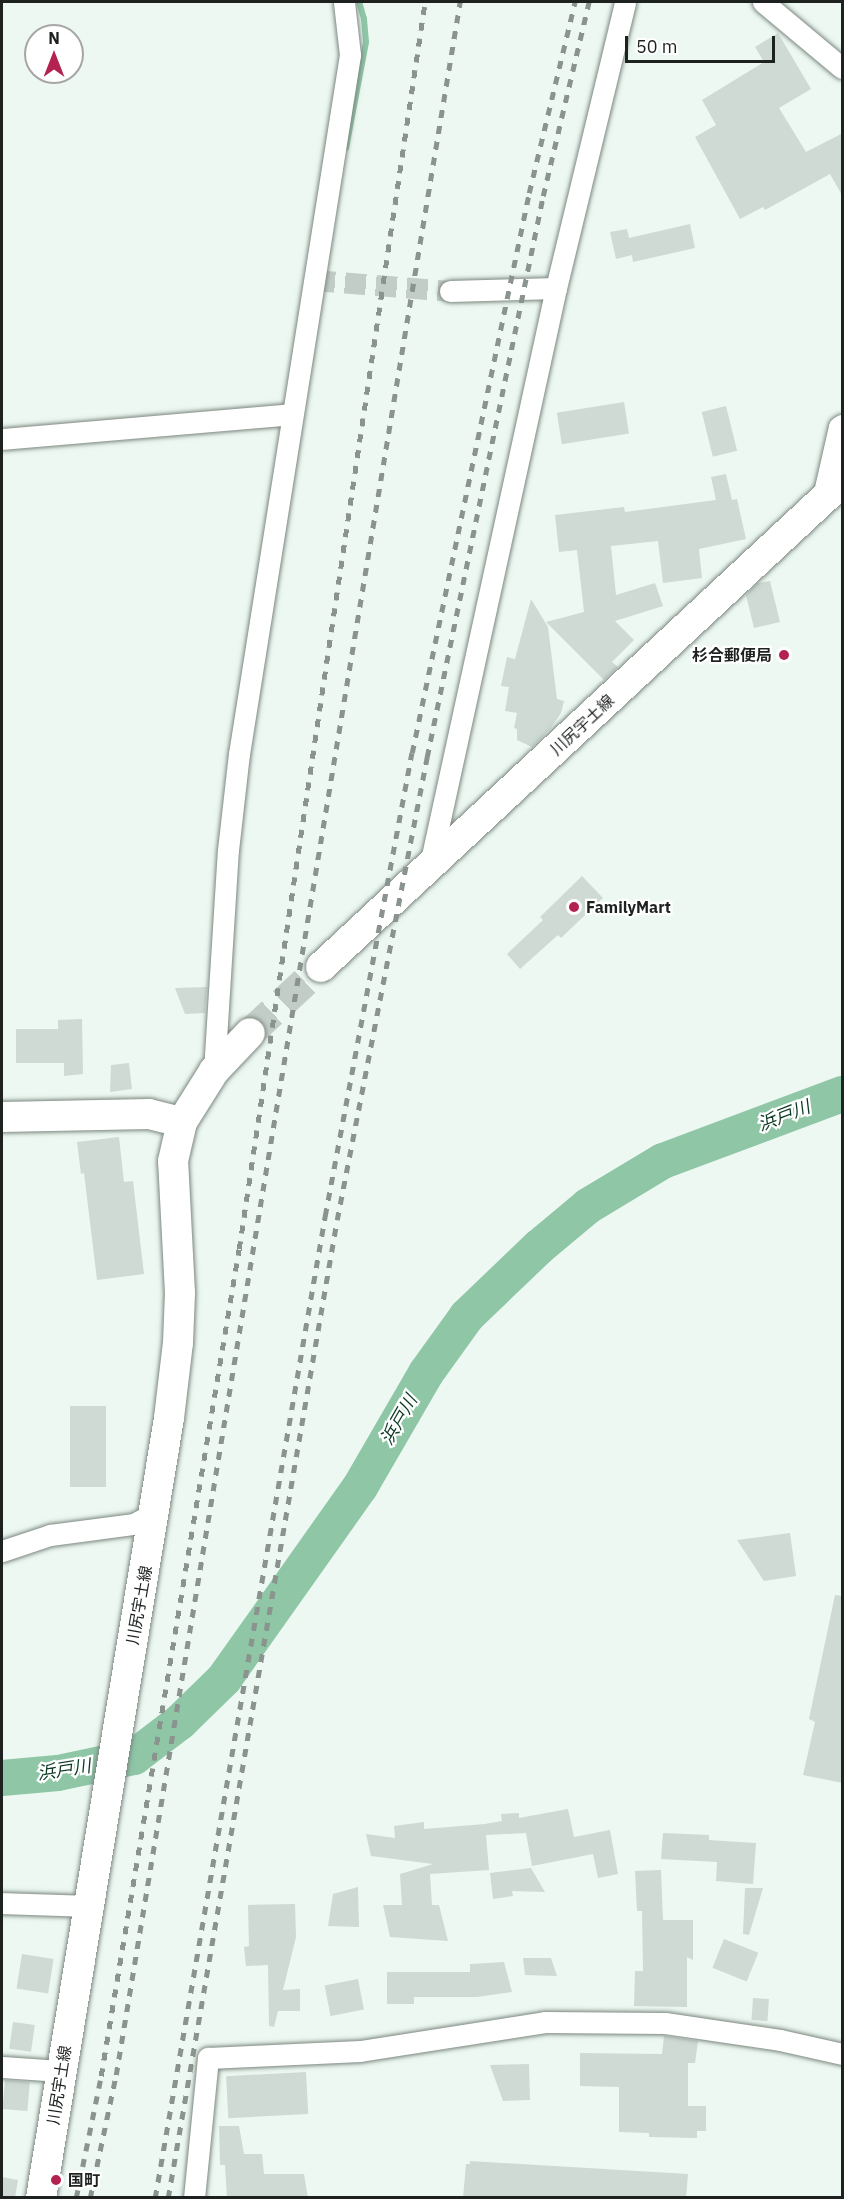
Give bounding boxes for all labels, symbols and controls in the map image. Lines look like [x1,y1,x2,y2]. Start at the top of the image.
north arrow [24,24,84,84]
scale bar [628,24,778,62]
text: N [48,28,60,48]
text: 50 m [636,35,678,58]
place label: 杉合郵便局 [692,645,772,665]
marker: 杉合郵便局 [777,648,791,662]
street label: 川尻宇土線 [546,691,618,759]
place label: FamilyMart [586,897,671,917]
marker: FamilyMart [567,900,581,914]
water label: 浜戸川 [755,1096,813,1136]
water label: 浜戸川 [376,1391,422,1449]
street label: 川尻宇土線 [123,1564,155,1646]
water label: 浜戸川 [36,1755,92,1785]
street label: 川尻宇土線 [43,2044,75,2126]
place label: 国町 [68,2170,100,2190]
marker: 国町 [49,2173,63,2187]

